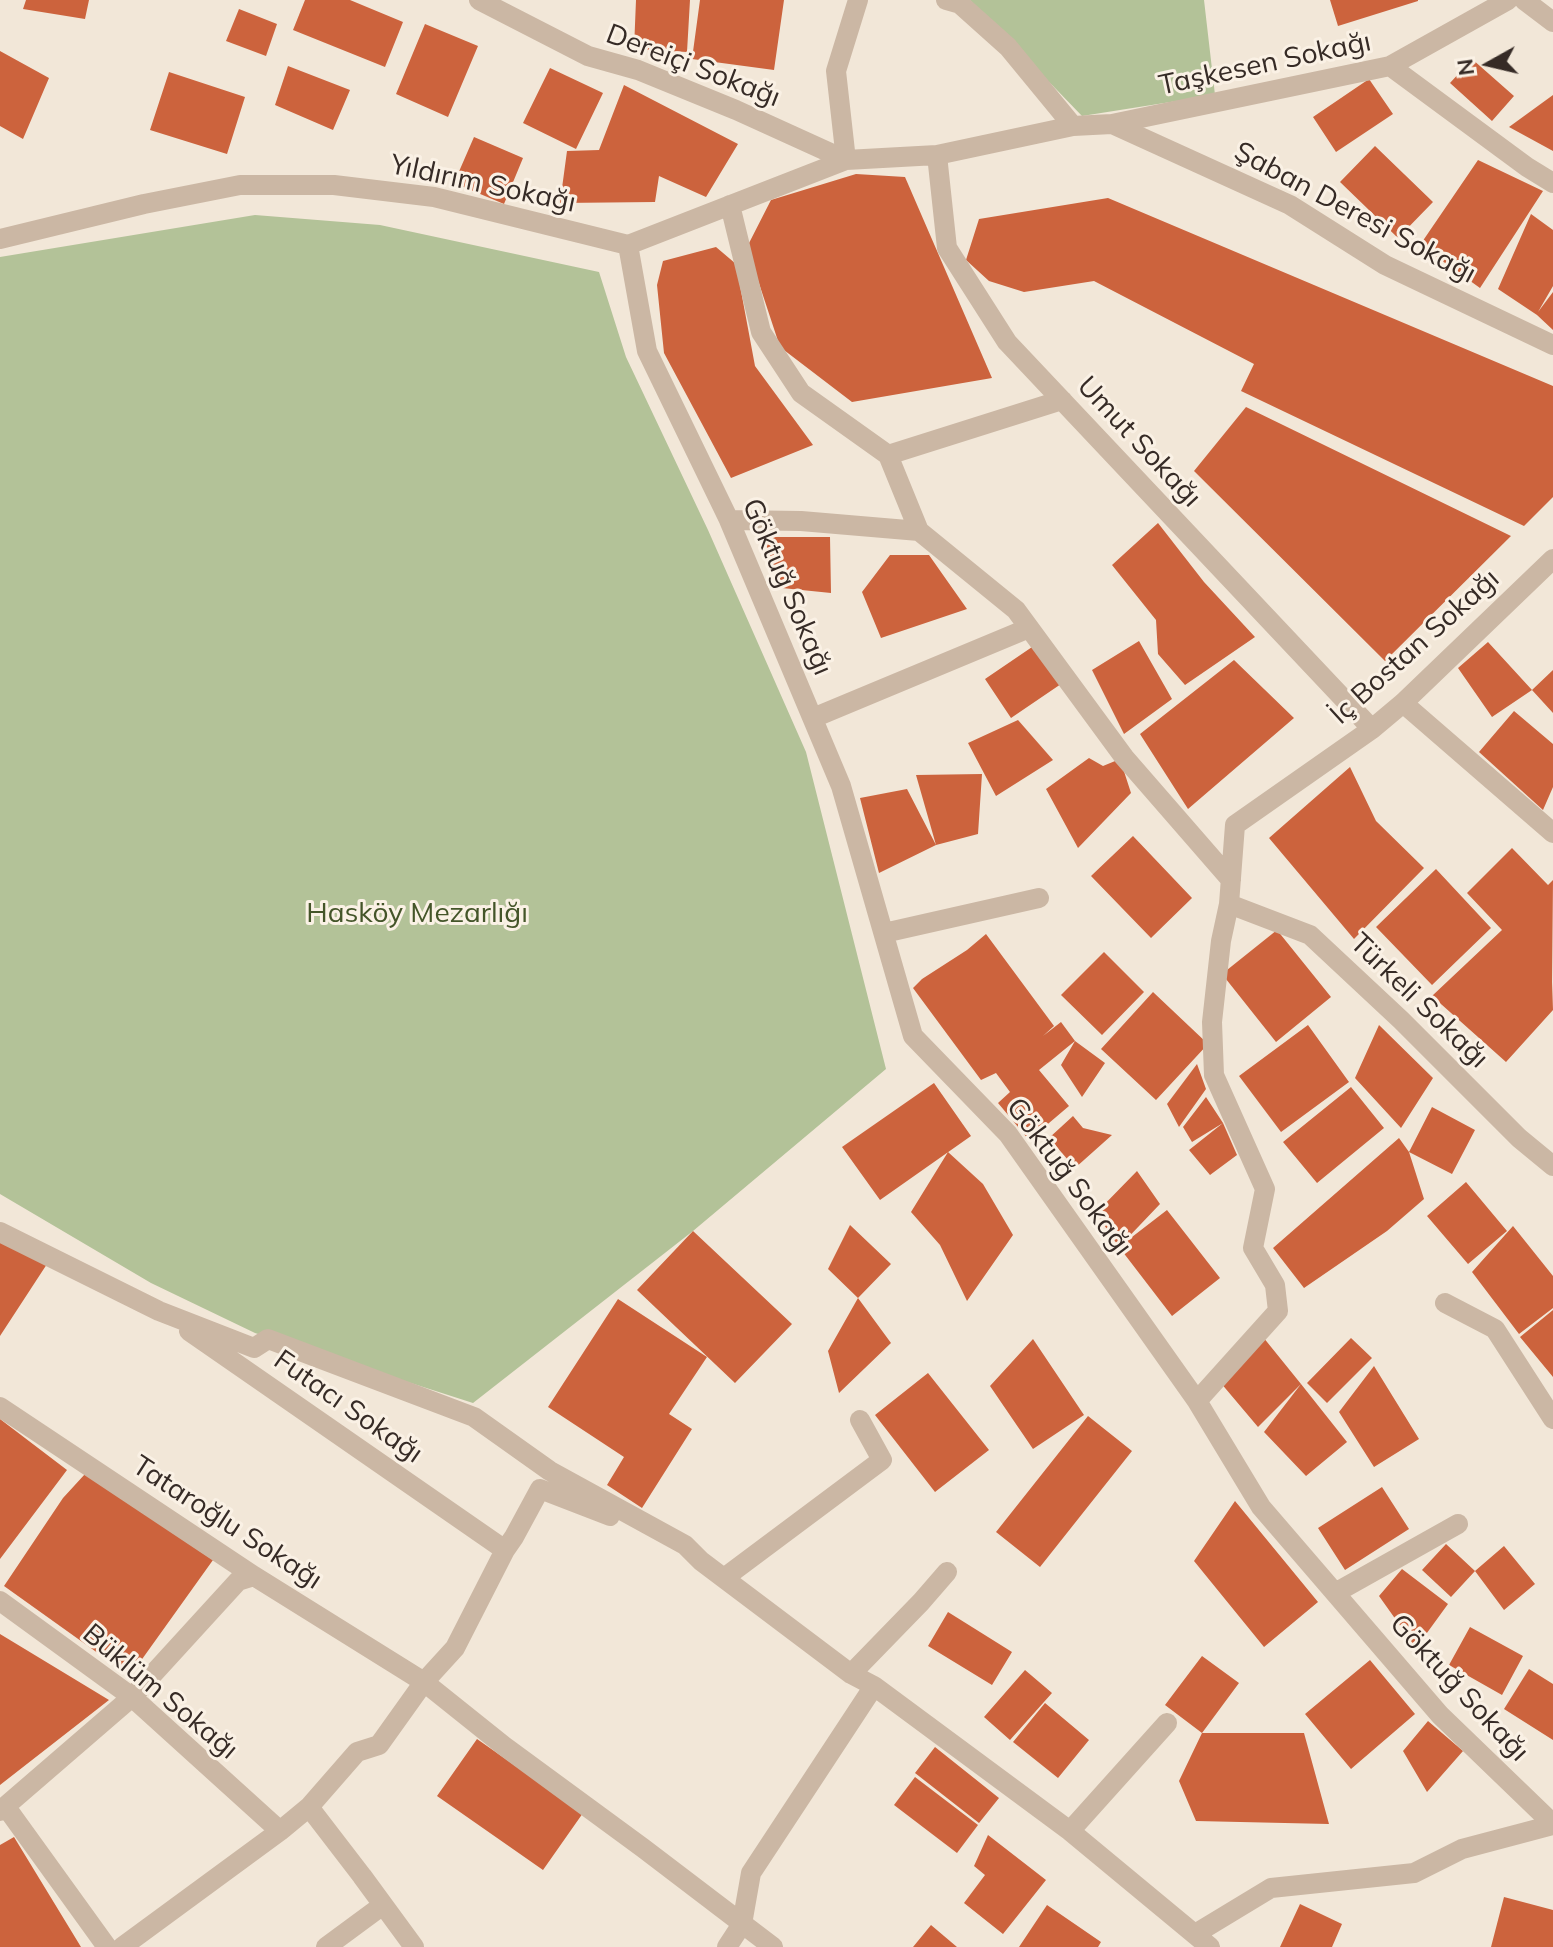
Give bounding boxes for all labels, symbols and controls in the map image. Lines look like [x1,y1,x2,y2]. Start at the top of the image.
street label: Dereiçi Sokağı [601,17,785,115]
north arrow [1449,24,1529,104]
street label: Taşkesen Sokağı [1156,25,1374,103]
text: N [1450,57,1480,78]
street label: Şaban Deresi Sokağı [1228,135,1482,291]
street label: Yıldırım Sokağı [387,148,579,220]
street label: Umut Sokağı [1070,370,1208,514]
street label: Göktuğ Sokağı [735,494,839,680]
street label: İç Bostan Sokağı [1324,562,1506,732]
park label: Hasköy Mezarlığı [306,897,528,931]
street label: Türkeli Sokağı [1343,927,1495,1075]
street label: Göktuğ Sokağı [999,1092,1139,1262]
street label: Futacı Sokağı [267,1343,429,1471]
street label: Tataroğlu Sokağı [126,1449,328,1597]
street label: Göktuğ Sokağı [1382,1608,1536,1768]
street label: Büklüm Sokağı [76,1617,244,1767]

